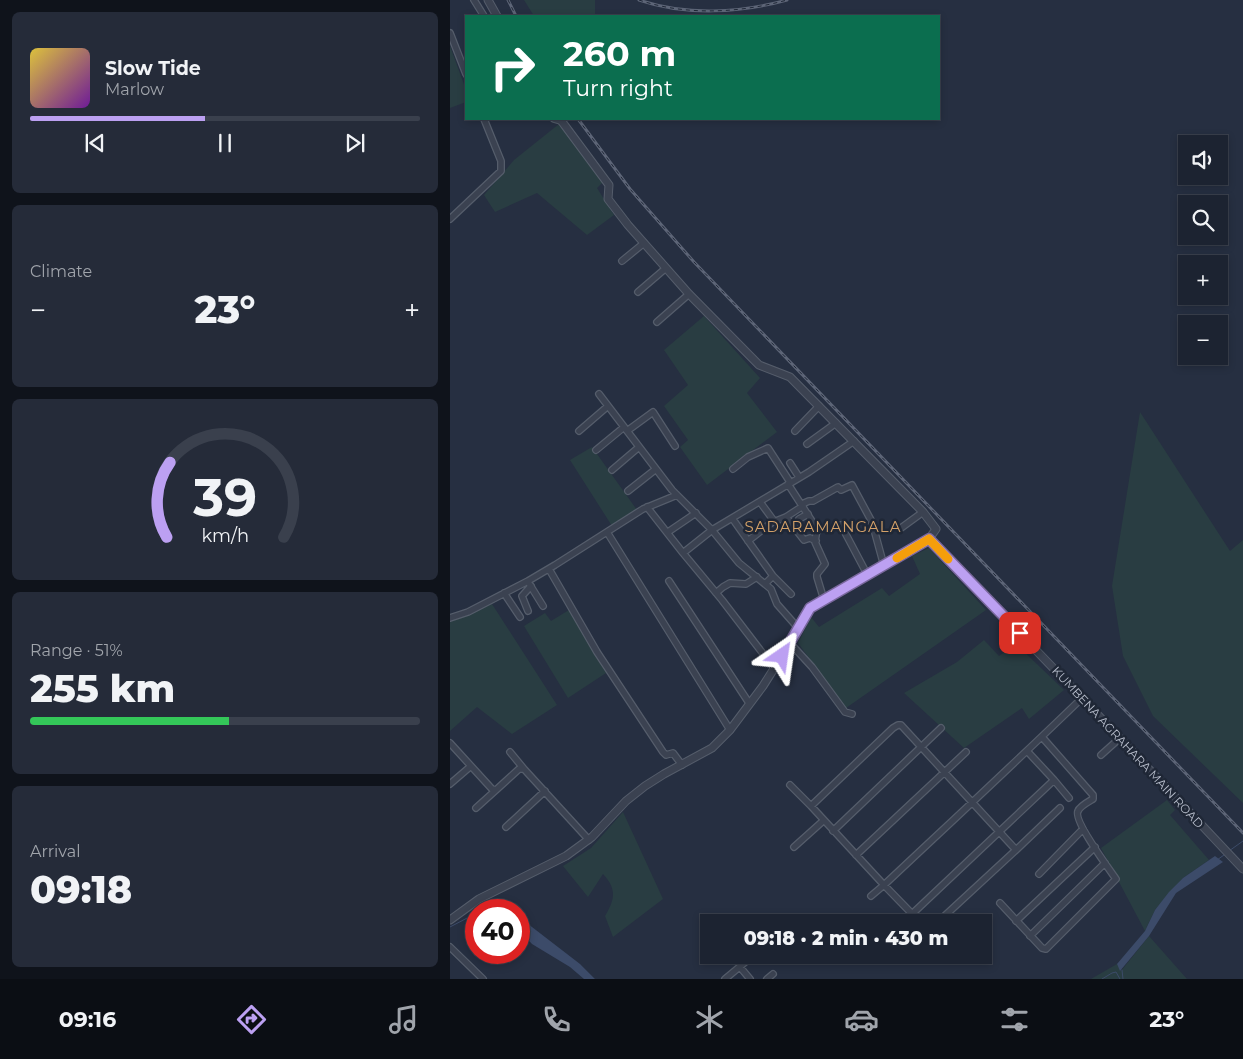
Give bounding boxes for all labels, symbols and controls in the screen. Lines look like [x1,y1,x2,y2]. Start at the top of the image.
text: 260 m [563,32,676,75]
icon: right [480,35,545,100]
text: Slow Tide [105,57,201,80]
text: Turn right [563,75,673,102]
text: Marlow [105,80,164,99]
icon: previous [81,129,109,157]
icon: pause [211,129,239,157]
icon: next [341,129,369,157]
map controls [1178,135,1228,365]
button: sound [1178,135,1228,185]
button: search [1178,195,1228,245]
button: + [1178,255,1228,305]
text: Climate [30,262,92,281]
text: 23° [195,286,255,333]
text: − [30,293,46,327]
text: + [404,293,420,327]
button: − [1178,315,1228,365]
text: 39 [192,466,257,529]
district label: SADARAMANGALA [745,517,901,536]
text: km/h [201,525,249,546]
pin [999,612,1041,654]
icon: arrive [1006,619,1034,647]
position arrow [755,629,807,681]
text: Range · 51% [30,641,123,660]
street label: KUMBENA AGRAHARA MAIN ROAD [1049,663,1207,831]
text: 255 km [30,665,175,712]
text: Arrival [30,842,80,861]
text: 09:18 [30,866,132,913]
speed limit sign: 40 [465,899,530,964]
text: 09:18 · 2 min · 430 m [744,927,948,950]
icon: directions [234,1002,269,1037]
icon: music [386,1002,421,1037]
icon: phone [539,1002,574,1037]
icon: climate [692,1002,727,1037]
icon: car [844,1002,879,1037]
icon: filters [997,1002,1032,1037]
text: 09:16 [59,1006,116,1033]
text: 23° [1149,1006,1184,1033]

